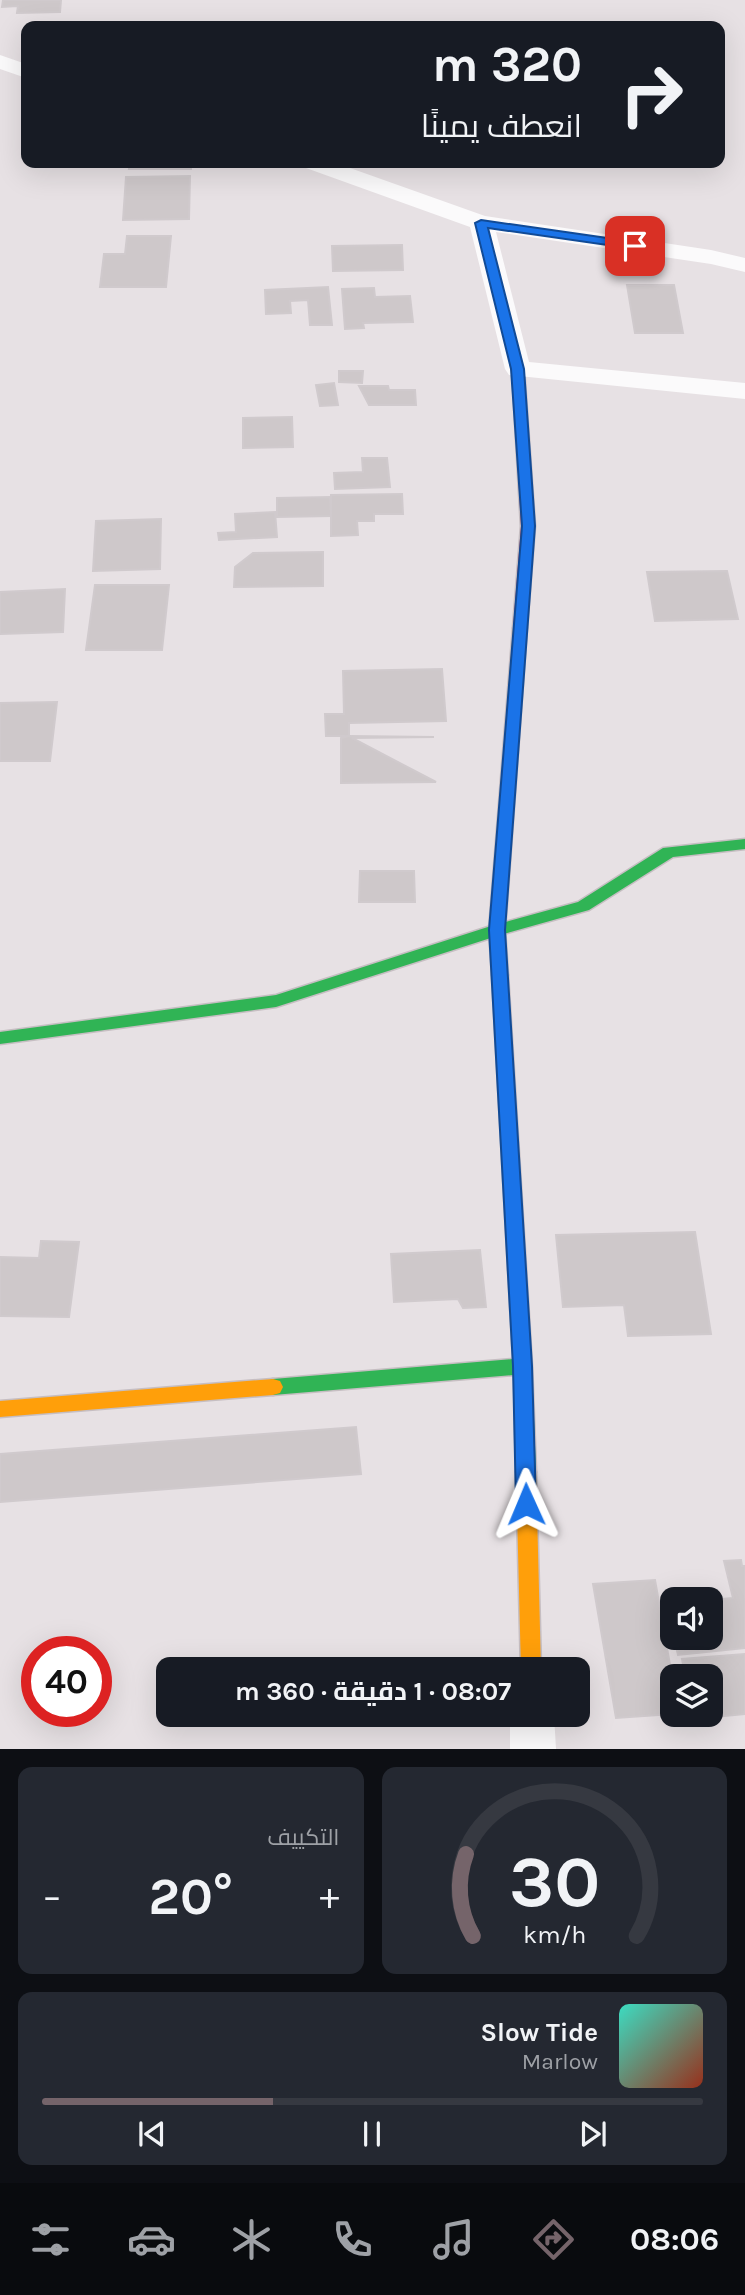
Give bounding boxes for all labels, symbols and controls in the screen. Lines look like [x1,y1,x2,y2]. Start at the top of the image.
text: 320 m [432,36,582,93]
icon: right [606,49,697,140]
text: انعطف يمينًا [421,108,582,145]
pin [605,216,665,276]
icon: arrive [616,227,654,265]
position arrow [489,1467,563,1541]
map controls [660,1587,723,1727]
button: sound [660,1587,723,1650]
speed limit sign: 40 [21,1636,112,1727]
button: layers [660,1664,723,1727]
text: 08:07 · 1 دقيقة · 360 m [235,1676,511,1707]
text: التكييف [267,1824,340,1851]
text: 30 [509,1840,600,1925]
text: 20° [148,1866,233,1927]
text: − [42,1874,62,1919]
text: + [320,1874,340,1919]
text: km/h [523,1920,586,1949]
text: Slow Tide [480,2017,598,2048]
text: Marlow [522,2048,598,2075]
icon: previous [133,2115,171,2153]
icon: pause [353,2115,391,2153]
icon: next [574,2115,612,2153]
icon: filters [26,2215,75,2264]
icon: car [127,2215,176,2264]
icon: climate [227,2215,276,2264]
icon: phone [328,2215,377,2264]
icon: music [429,2215,478,2264]
icon: directions [529,2215,578,2264]
text: 08:06 [630,2221,719,2258]

